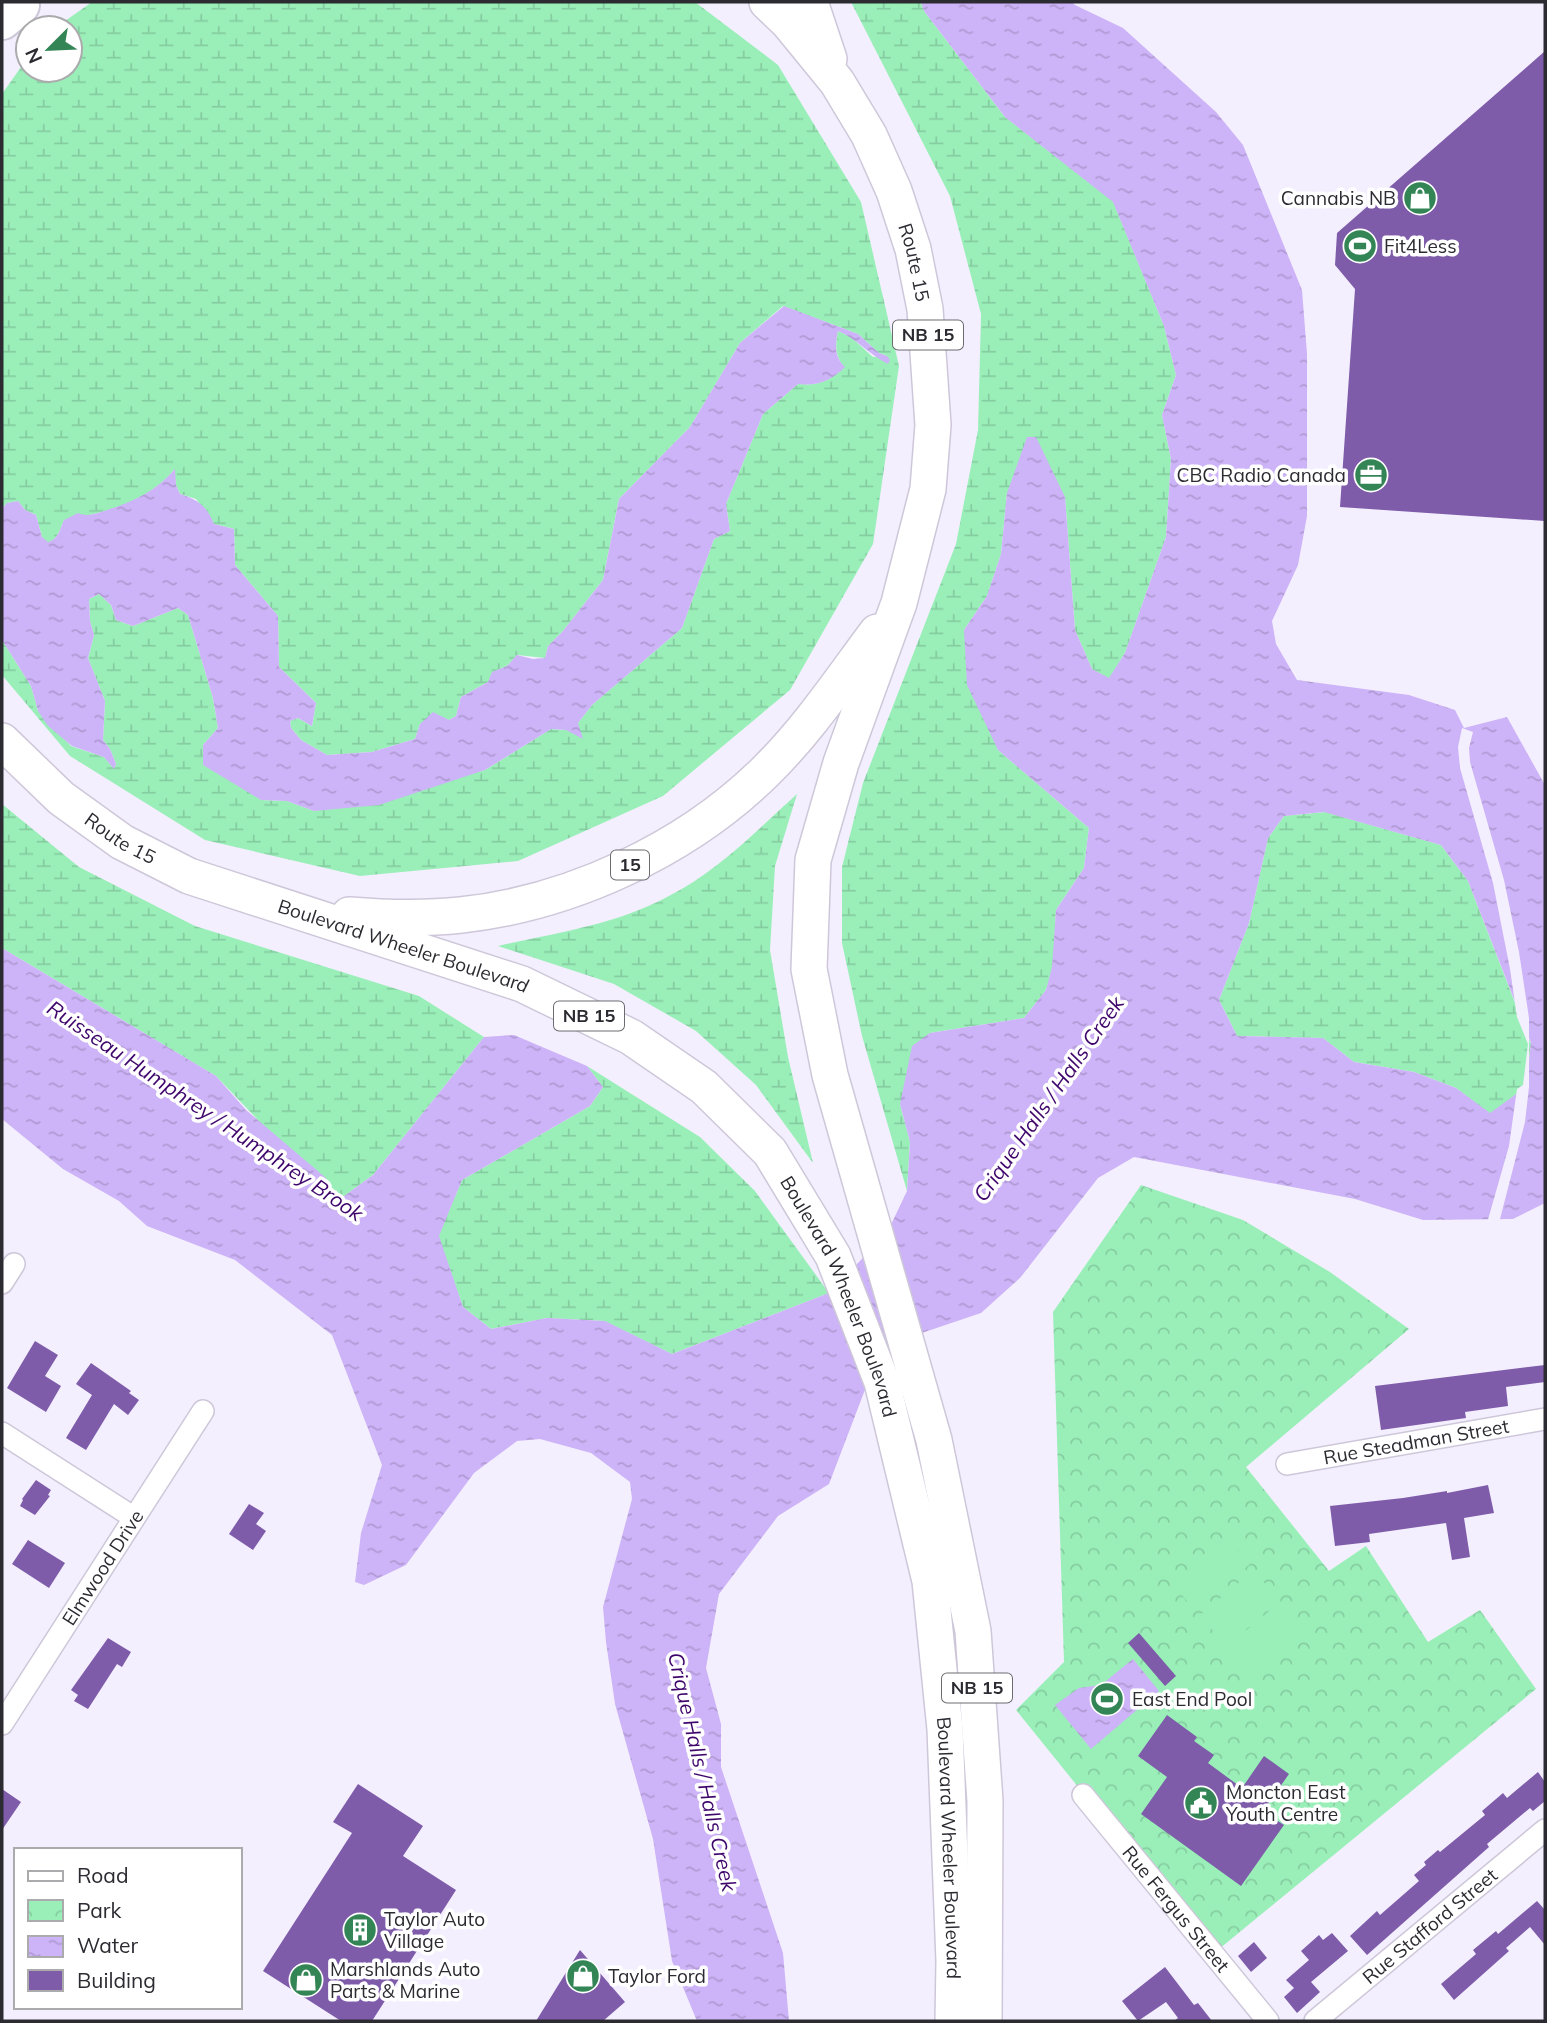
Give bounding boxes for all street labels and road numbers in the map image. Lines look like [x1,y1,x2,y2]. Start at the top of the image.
street label: Route 15 [893,220,935,303]
road number: NB 15 [893,320,963,349]
street label: Route 15 [80,807,160,869]
road number: 15 [611,850,649,880]
street label: Boulevard Wheeler Boulevard [275,894,533,998]
road number: NB 15 [554,1001,624,1030]
street label: Boulevard Wheeler Boulevard [775,1171,902,1420]
street label: Rue Steadman Street [1322,1413,1511,1469]
street label: Elmwood Drive [57,1505,148,1630]
road number: NB 15 [942,1674,1012,1702]
street label: Boulevard Wheeler Boulevard [932,1715,966,1979]
street label: Rue Fergus Street [1117,1841,1235,1977]
street label: Rue Stafford Street [1357,1863,1502,1989]

